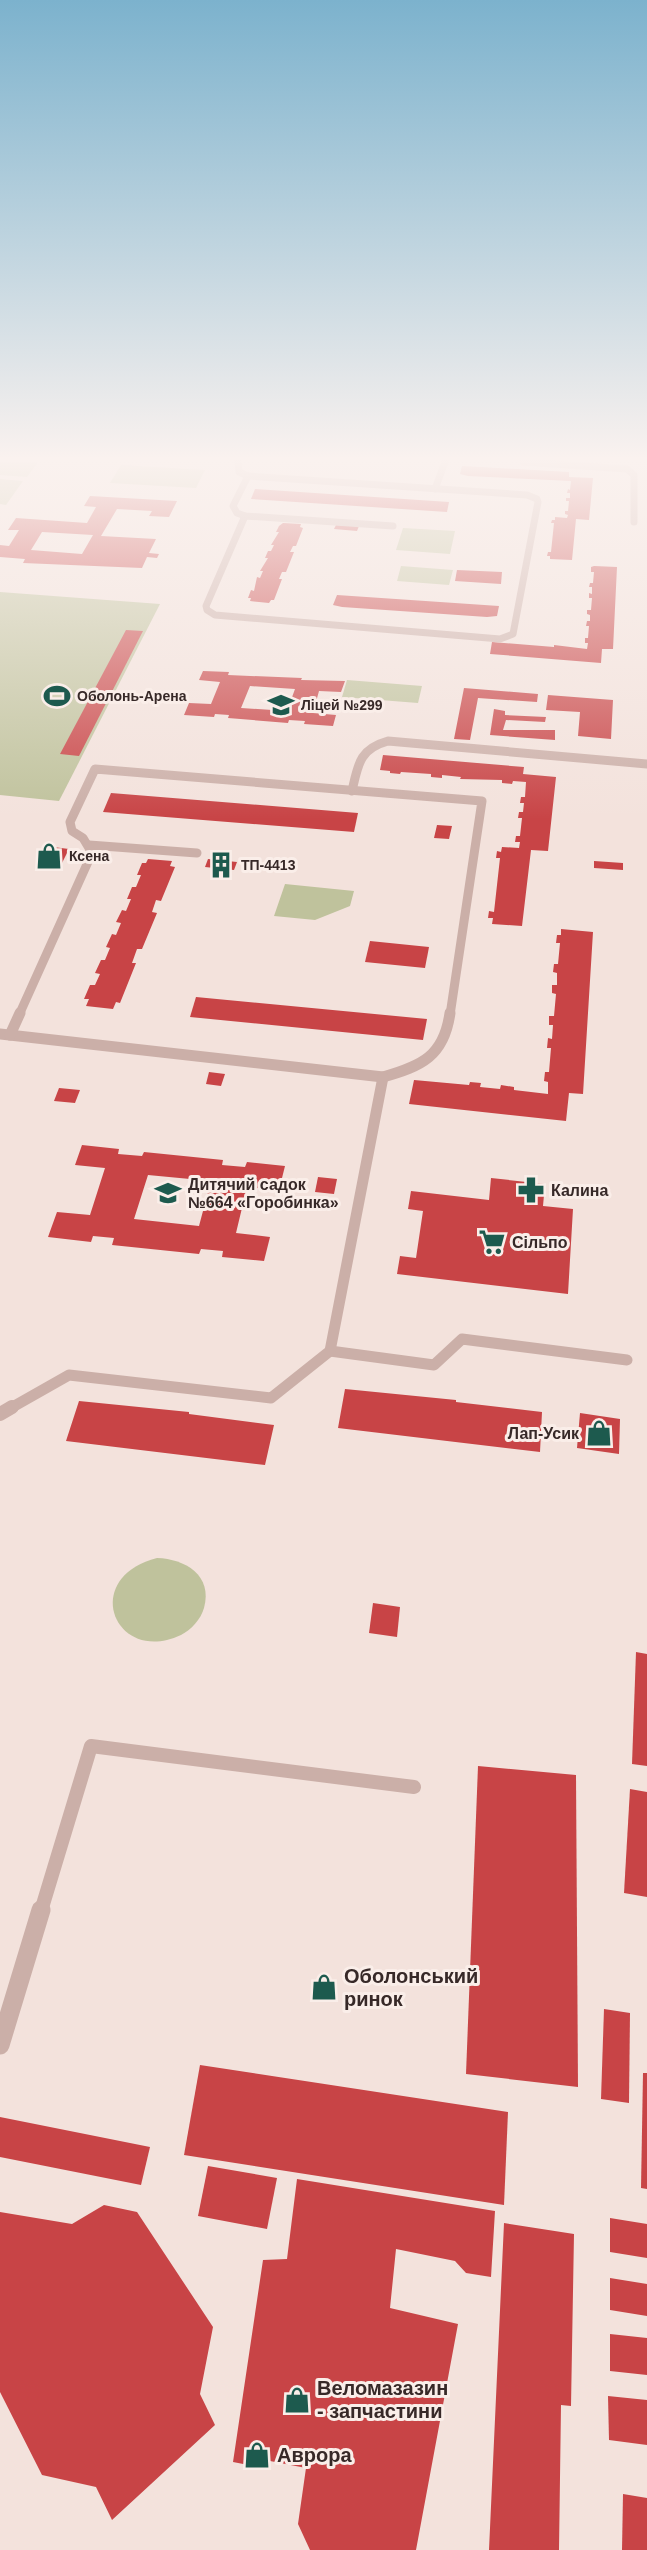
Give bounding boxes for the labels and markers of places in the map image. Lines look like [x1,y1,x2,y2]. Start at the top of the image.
sports icon: Оболонь-Арена [42,681,72,711]
place label: Оболонь-Арена [77,688,187,704]
school or university icon: Ліцей №299 [266,690,296,720]
place label: Ліцей №299 [301,697,383,713]
shop icon: Ксена [34,841,64,871]
place label: Ксена [69,848,109,864]
building icon: ТП-4413 [206,850,236,880]
place label: ТП-4413 [241,857,296,873]
pharmacy icon: Калина [516,1175,546,1205]
place label: Дитячий садок №664 «Горобинка» [188,1176,339,1211]
school or university icon: Дитячий садок №664 «Горобинка» [153,1178,183,1208]
place label: Калина [551,1182,609,1199]
supermarket icon: Сільпо [477,1227,507,1257]
place label: Сільпо [512,1234,568,1251]
shop icon: Лап-Усик [584,1418,614,1448]
place label: Лап-Усик [508,1425,580,1442]
place label: Оболонський ринок [344,1965,478,2010]
shop icon: Оболонський ринок [309,1972,339,2002]
place label: Веломазазин - запчастини [317,2377,448,2422]
shop icon: Веломазазин - запчастини [282,2385,312,2415]
shop icon: Аврора [242,2440,272,2470]
place label: Аврора [277,2444,352,2466]

